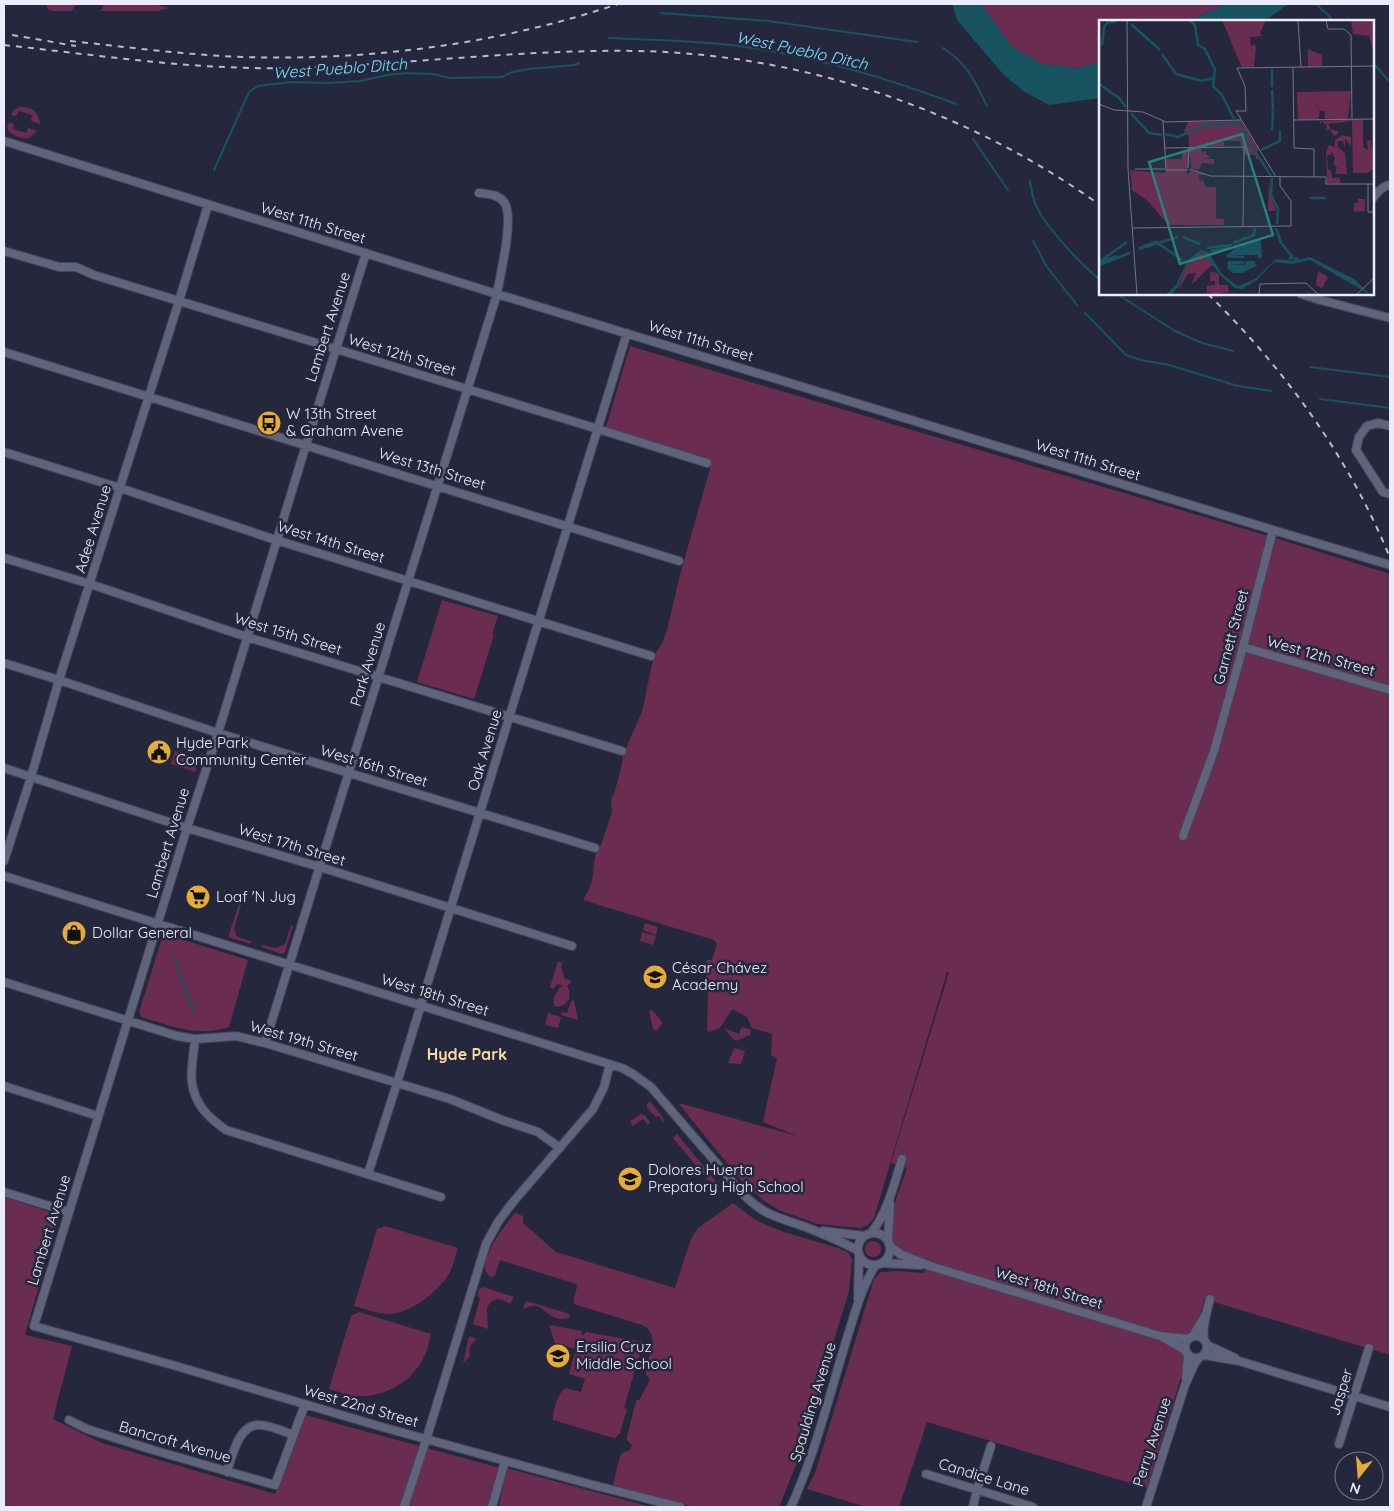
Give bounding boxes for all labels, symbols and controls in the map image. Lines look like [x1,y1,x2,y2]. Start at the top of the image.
inset map [1099,20,1374,295]
water label: West Pueblo Ditch [734,26,871,74]
water label: West Pueblo Ditch [272,53,408,83]
street label: West 11th Street [258,198,368,248]
street label: Lambert Avenue [301,269,354,384]
street label: West 11th Street [646,316,756,366]
street label: West 12th Street [346,329,458,380]
place label: W 13th Street & Graham Avene [286,404,404,440]
bus stop icon: W 13th Street & Graham Avene [256,410,282,436]
street label: West 11th Street [1033,435,1143,485]
street label: West 13th Street [376,443,488,494]
street label: Adee Avenue [70,482,115,575]
street label: West 14th Street [275,516,387,567]
street label: Garnett Street [1209,587,1252,687]
street label: West 15th Street [232,608,344,659]
street label: Park Avenue [346,619,389,708]
street label: West 12th Street [1265,631,1377,680]
street label: Oak Avenue [463,707,506,793]
place label: Hyde Park Community Center [176,733,307,769]
public building icon: Hyde Park Community Center [146,739,172,765]
street label: West 16th Street [318,740,430,791]
street label: Lambert Avenue [142,785,193,900]
street label: West 17th Street [236,819,348,870]
supermarket icon: Loaf 'N Jug [185,884,211,910]
place label: Loaf 'N Jug [216,887,296,906]
shop icon: Dollar General [61,920,87,946]
place label: Dollar General [92,923,192,942]
place label: César Chávez Academy [672,958,767,994]
school or university icon: César Chávez Academy [642,964,668,990]
street label: West 18th Street [379,969,491,1020]
street label: West 19th Street [248,1016,360,1065]
district label: Hyde Park [427,1044,507,1064]
place label: Dolores Huerta Prepatory High School [648,1160,804,1196]
school or university icon: Dolores Huerta Prepatory High School [617,1166,643,1192]
street label: Lambert Avenue [23,1172,74,1287]
street label: West 18th Street [993,1262,1105,1313]
place label: Ersilia Cruz Middle School [576,1337,672,1373]
street label: Spaulding Avenue [785,1340,840,1464]
school or university icon: Ersilia Cruz Middle School [545,1343,571,1369]
street label: Jasper [1324,1366,1357,1418]
street label: West 22nd Street [302,1380,421,1431]
street label: Perry Avenue [1128,1395,1175,1489]
street label: Bancroft Avenue [117,1416,233,1467]
north arrow [1334,1451,1384,1501]
street label: Candice Lane [936,1454,1032,1499]
text: N [1348,1478,1363,1499]

